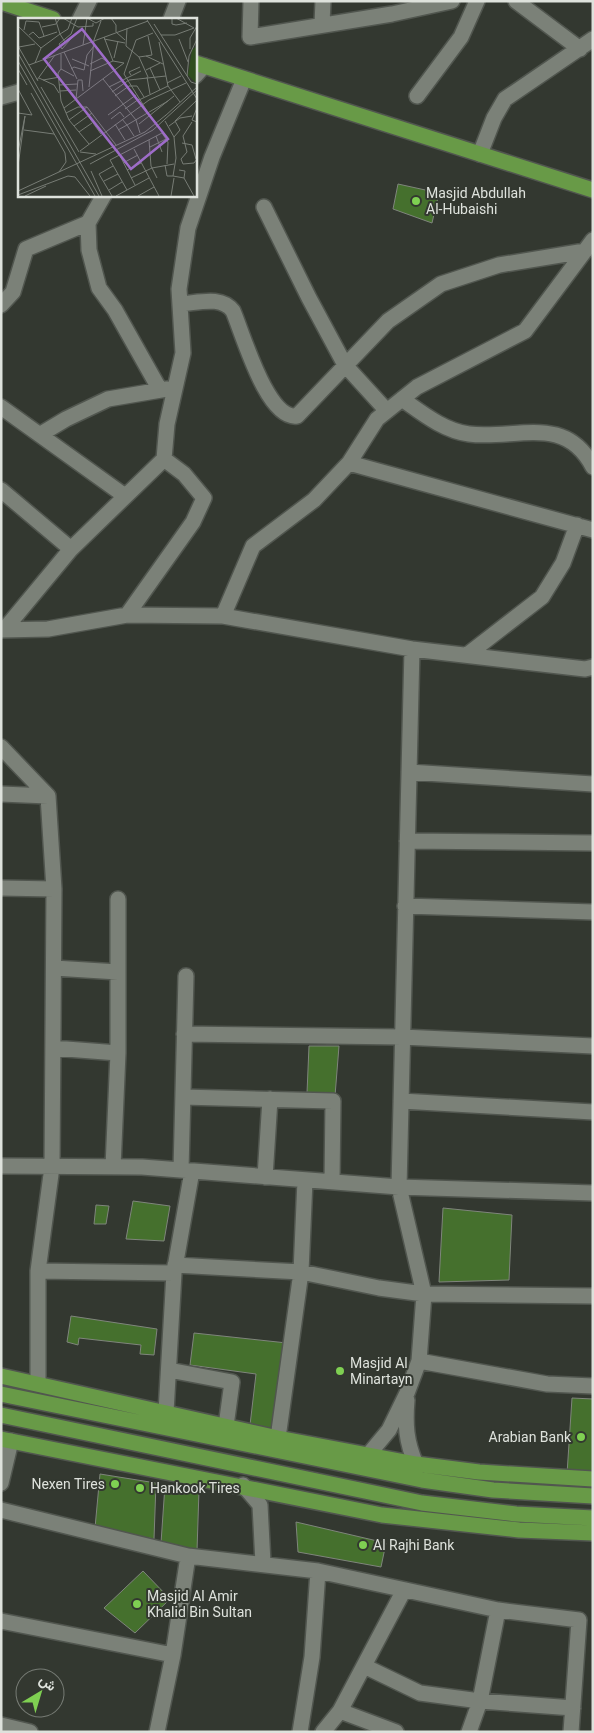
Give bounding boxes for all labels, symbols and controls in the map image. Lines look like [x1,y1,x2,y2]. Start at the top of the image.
inset map [18,18,196,196]
place label: Masjid Abdullah Al-Hubaishi [426,185,526,217]
marker: Masjid Abdullah Al-Hubaishi [410,195,422,207]
place label: Masjid Al Minartayn [350,1355,413,1387]
marker: Masjid Al Minartayn [334,1365,346,1377]
place label: Arabian Bank [489,1429,572,1445]
marker: Arabian Bank [575,1431,587,1443]
place label: Nexen Tires [31,1476,105,1492]
marker: Nexen Tires [109,1478,121,1490]
place label: Hankook Tires [150,1480,240,1496]
marker: Hankook Tires [134,1482,146,1494]
place label: Al Rajhi Bank [373,1537,455,1553]
marker: Al Rajhi Bank [357,1539,369,1551]
place label: Masjid Al Amir Khalid Bin Sultan [147,1588,252,1620]
marker: Masjid Al Amir Khalid Bin Sultan [131,1598,143,1610]
north arrow [15,1668,65,1718]
text: ش [36,1671,60,1695]

